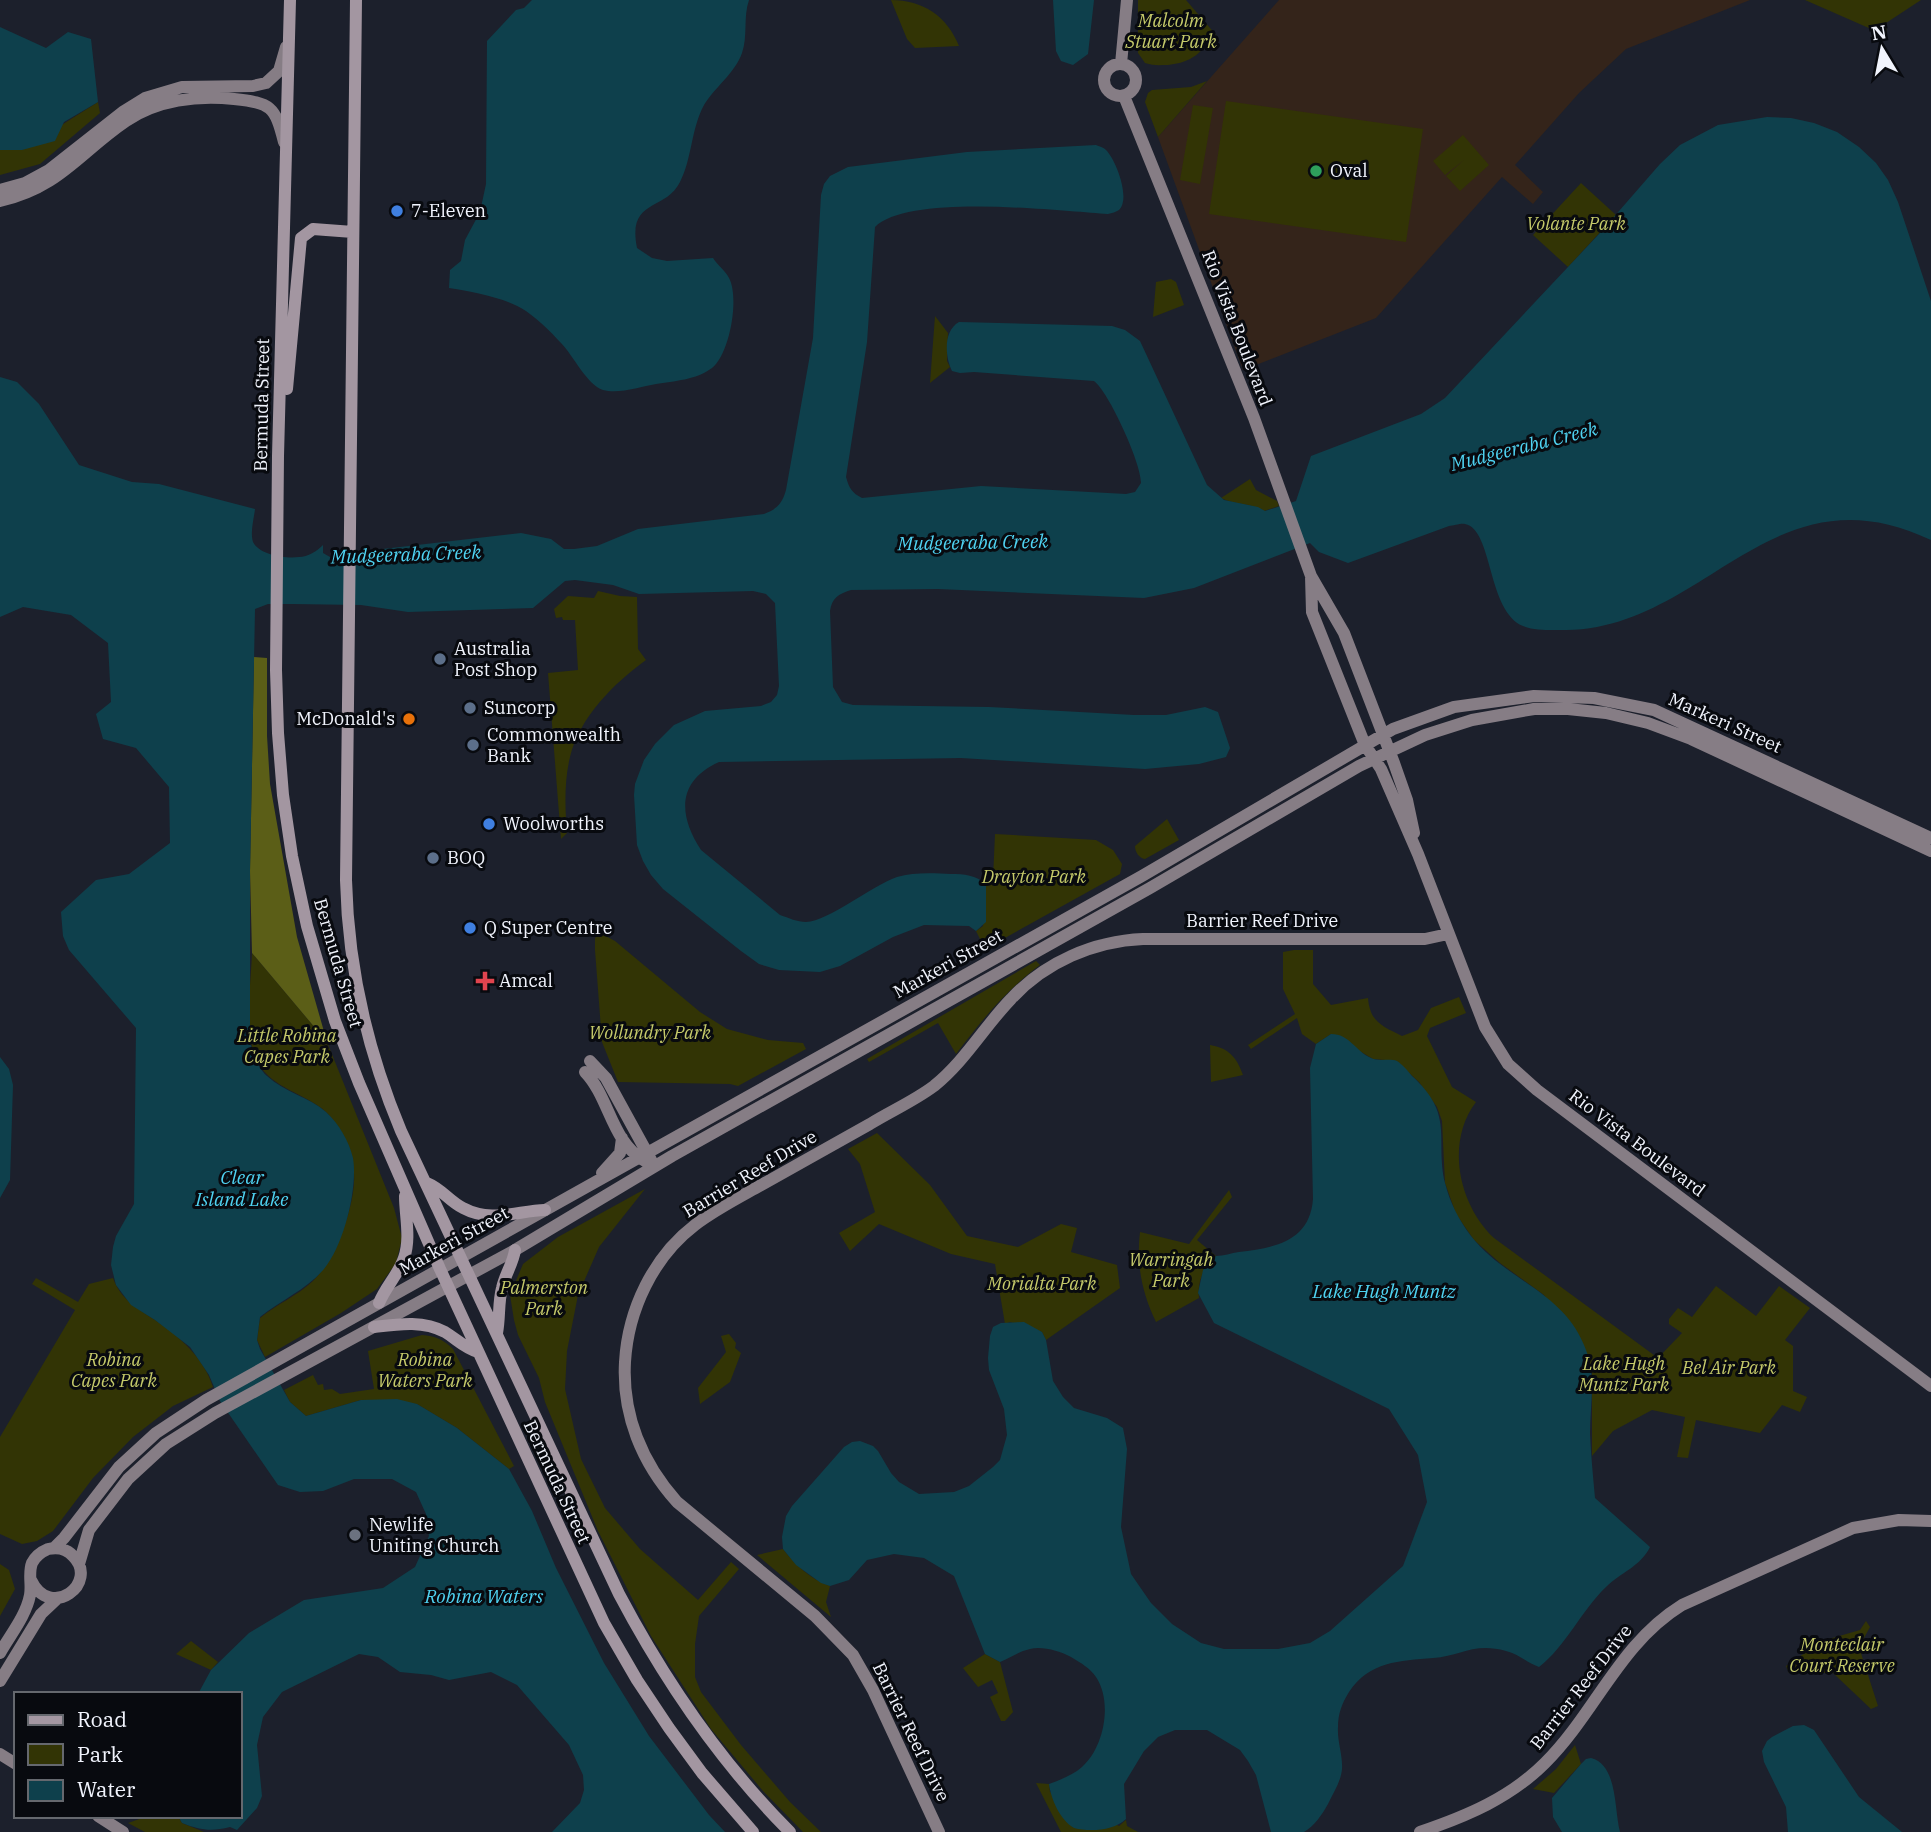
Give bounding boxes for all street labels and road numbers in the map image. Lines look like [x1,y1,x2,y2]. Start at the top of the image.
street label: Rio Vista Boulevard [1197,247,1278,409]
street label: Bermuda Street [249,338,274,472]
street label: Markeri Street [1665,687,1786,758]
street label: Bermuda Street [309,896,368,1030]
street label: Barrier Reef Drive [1186,909,1338,932]
street label: Markeri Street [889,924,1007,1003]
street label: Rio Vista Boulevard [1565,1084,1710,1201]
street label: Barrier Reef Drive [679,1125,821,1223]
street label: Markeri Street [395,1201,513,1280]
street label: Bermuda Street [519,1416,596,1547]
street label: Barrier Reef Drive [1525,1620,1637,1754]
street label: Barrier Reef Drive [868,1658,955,1805]

